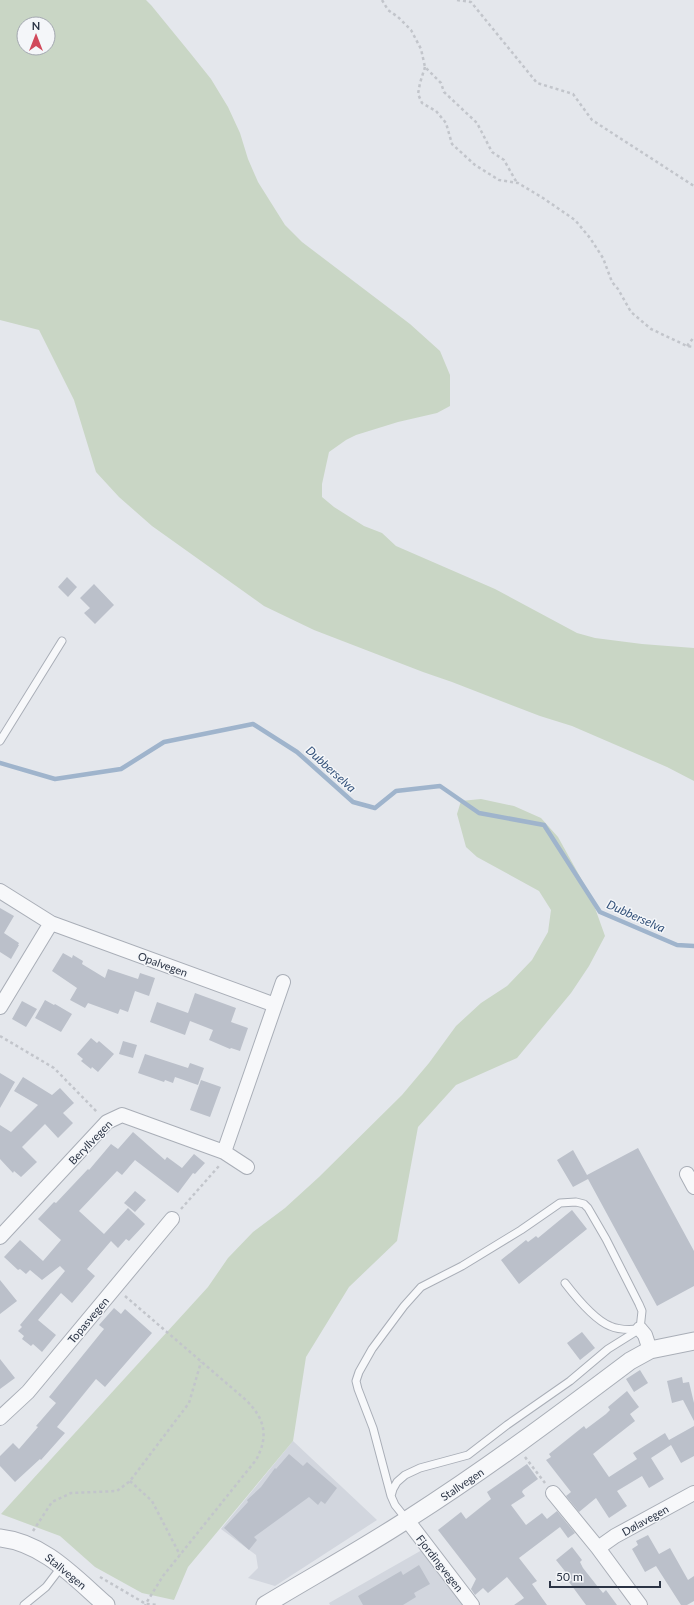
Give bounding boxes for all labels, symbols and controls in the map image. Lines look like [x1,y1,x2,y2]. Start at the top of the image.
north arrow [16,16,56,56]
text: N [32,19,40,32]
water label: Dubberselva [303,743,359,795]
water label: Dubberselva [605,896,667,936]
street label: Opalvegen [136,949,190,979]
street label: Beryllvegen [66,1117,114,1167]
street label: Topasvegen [65,1294,111,1346]
street label: Stallvegen [438,1465,486,1503]
street label: Dølavegen [619,1502,671,1538]
street label: Fjordingvegen [414,1532,466,1594]
street label: Stallvegen [43,1550,89,1592]
scale bar [550,1563,660,1589]
text: 50 m [556,1569,583,1584]

